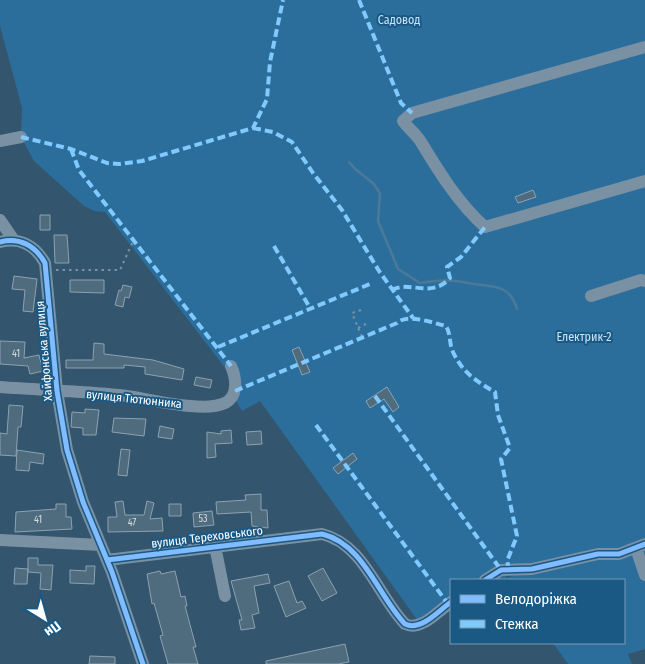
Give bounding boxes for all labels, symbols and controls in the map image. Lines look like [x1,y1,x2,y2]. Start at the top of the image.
park label: Садовод [378,13,420,27]
street label: Хайфонська вулиця [33,300,55,402]
park label: Електрик-2 [556,330,612,344]
house number: 41 [12,348,20,360]
street label: вулиця Тютюнника [85,387,183,411]
house number: 53 [198,513,208,525]
house number: 41 [34,514,42,526]
house number: 47 [128,517,136,529]
street label: вулиця Тереховського [150,523,264,551]
legend [450,579,625,644]
text: Велодоріжка [495,590,577,608]
north arrow [20,594,70,644]
text: Стежка [495,615,539,633]
text: Пн [41,617,64,641]

